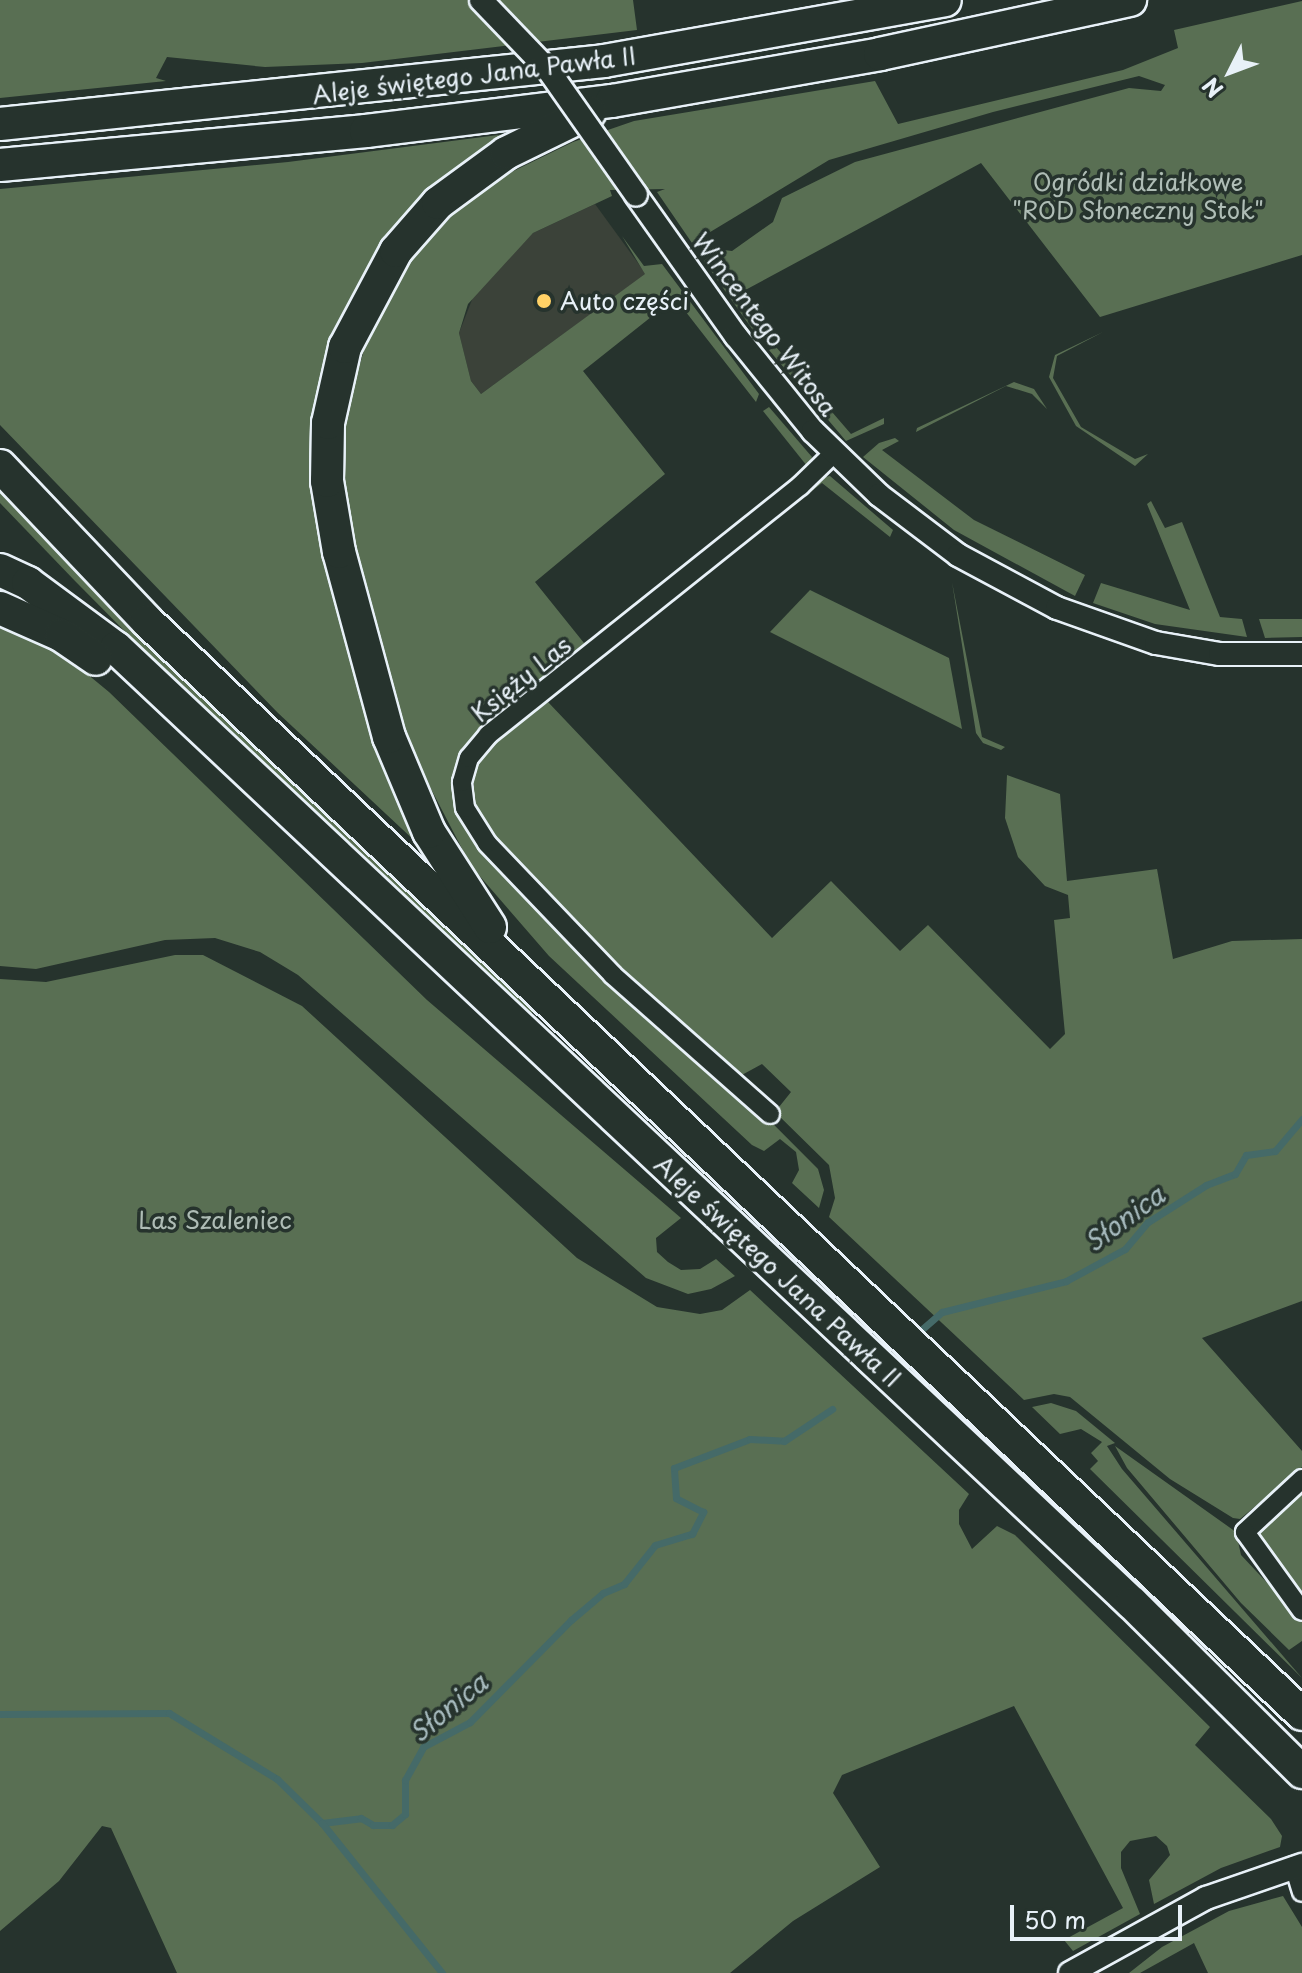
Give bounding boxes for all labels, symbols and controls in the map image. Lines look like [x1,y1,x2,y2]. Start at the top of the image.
north arrow [1190,32,1270,112]
street label: Aleje świętego Jana Pawła II [310,41,638,109]
text: N [1194,71,1230,106]
park label: Ogródki działkowe "ROD Słoneczny Stok" [1010,168,1266,224]
street label: Wincentego Witosa [687,226,843,422]
place label: Auto części [560,287,690,315]
marker: Auto części [535,292,553,310]
street label: Księży Las [465,630,577,728]
street label: Aleje świętego Jana Pawła II [648,1149,908,1393]
water label: Słonica [1078,1179,1170,1257]
park label: Las Szaleniec [138,1206,292,1234]
water label: Słonica [403,1666,493,1748]
scale bar [1014,1889,1186,1939]
text: 50 m [1024,1901,1086,1937]

